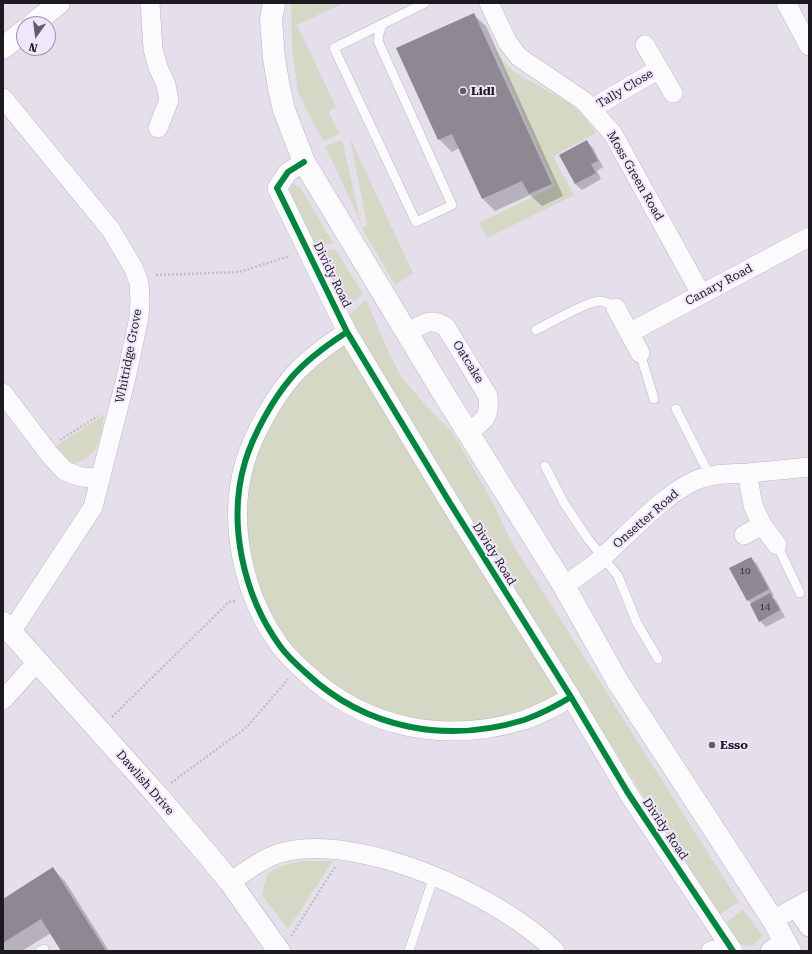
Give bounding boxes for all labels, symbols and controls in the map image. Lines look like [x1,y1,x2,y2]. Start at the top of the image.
north arrow [16,16,56,56]
text: N [28,40,39,54]
street label: Tally Close [594,67,656,111]
place label: Lidl [471,84,495,98]
marker: Lidl [458,86,468,96]
street label: Moss Green Road [604,129,666,223]
street label: Dividy Road [310,240,354,310]
street label: Canary Road [683,261,755,309]
street label: Whitridge Grove [113,308,145,404]
street label: Oatcake [449,338,487,386]
street label: Onsetter Road [610,487,682,551]
street label: Dividy Road [469,520,519,588]
house number: 10 [739,565,751,577]
house number: 14 [759,601,771,613]
place label: Esso [720,738,748,752]
marker: Esso [707,740,717,750]
street label: Dawlish Drive [113,748,177,818]
street label: Dividy Road [639,795,691,863]

